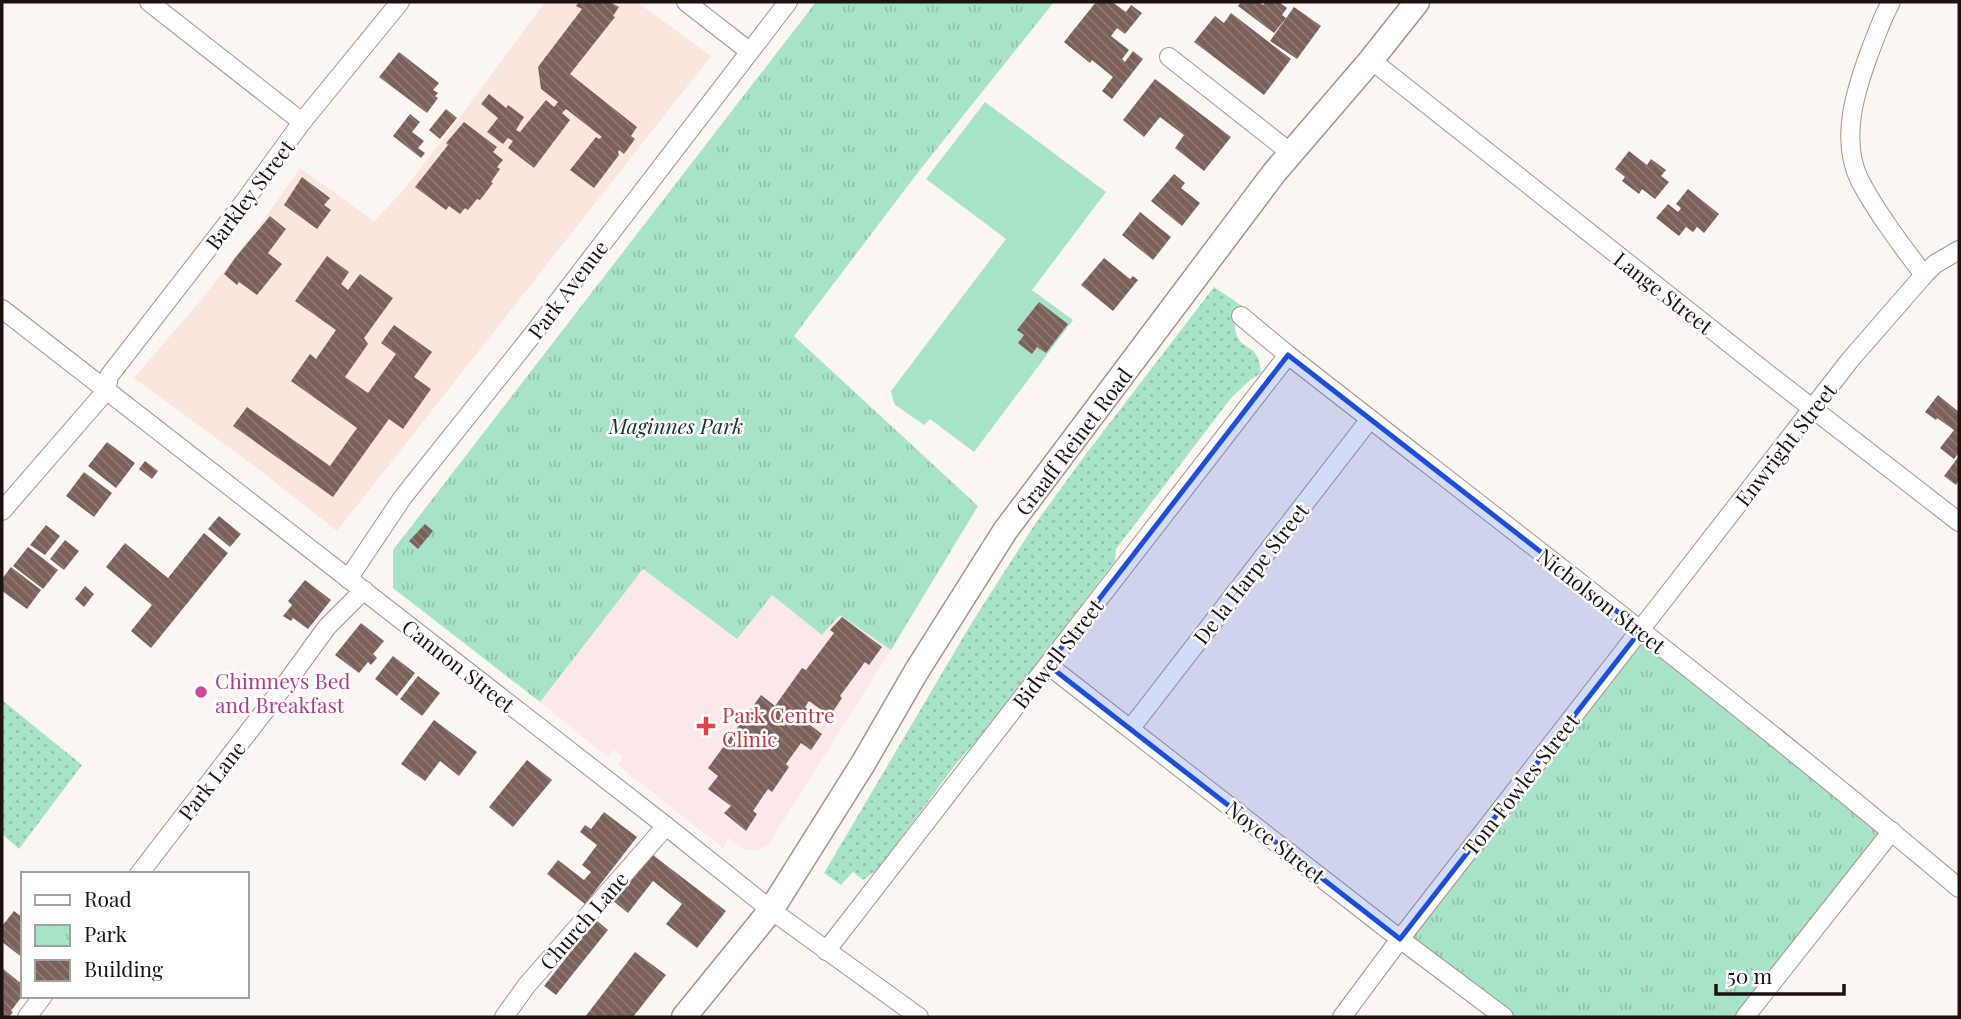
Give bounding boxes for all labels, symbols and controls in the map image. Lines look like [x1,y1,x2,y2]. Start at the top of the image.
street label: Barkley Street [198,133,300,255]
street label: Park Avenue [521,234,613,344]
street label: Lange Street [1609,245,1720,340]
street label: Graaff Reinet Road [1008,362,1137,520]
street label: Enwright Street [1728,376,1842,511]
park label: Maginnes Park [608,411,743,439]
street label: De la Harpe Street [1186,496,1314,649]
street label: Nicholson Street [1532,541,1672,659]
street label: Bidwell Street [1005,592,1109,713]
street label: Cannon Street [397,612,522,718]
place label: Chimneys Bed and Breakfast [215,666,351,718]
marker: Chimneys Bed and Breakfast [193,684,209,700]
place label: Park Centre Clinic [722,700,835,752]
street label: Tom Fowles Street [1456,707,1585,861]
marker: Park Centre Clinic [696,716,716,736]
street label: Park Lane [171,734,251,826]
street label: Noyce Street [1221,793,1332,889]
street label: Church Lane [533,865,633,975]
legend [21,872,248,998]
text: Road [84,884,132,912]
text: Park [84,919,128,947]
scale bar [1716,953,1844,997]
text: Building [84,954,163,982]
text: 50 m [1727,961,1773,989]

